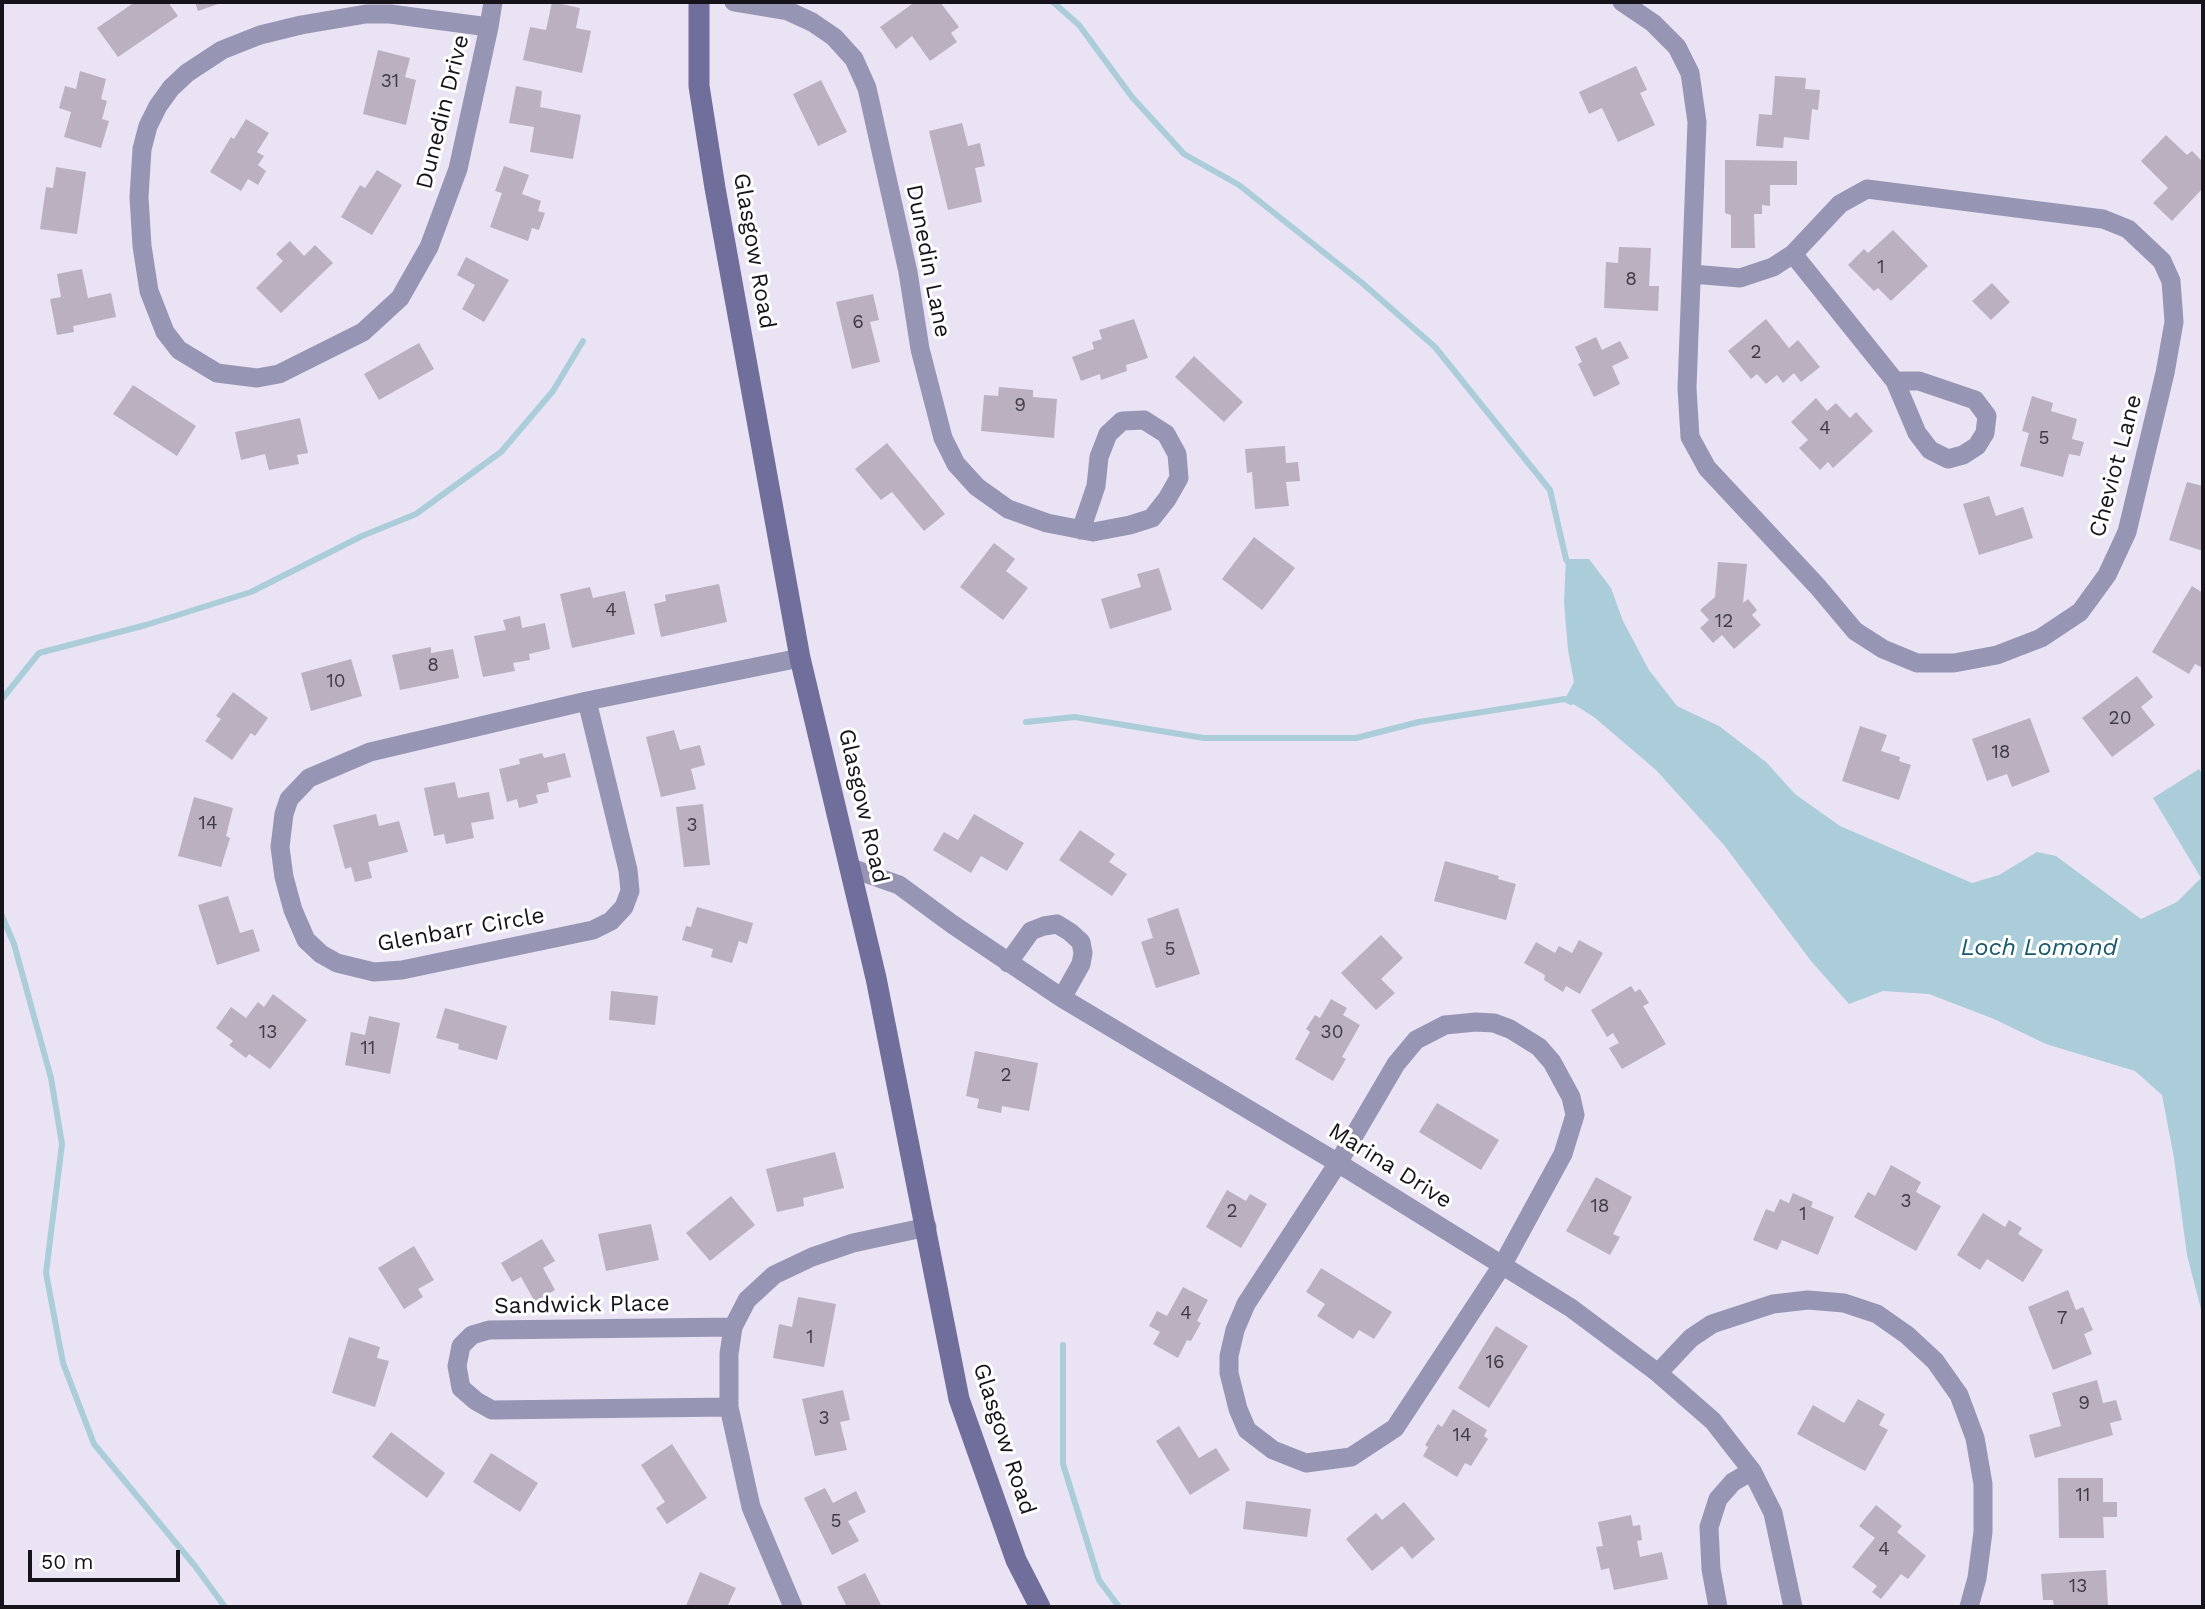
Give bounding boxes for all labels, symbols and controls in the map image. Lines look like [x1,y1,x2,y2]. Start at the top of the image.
street label: Dunedin Drive [410,32,476,192]
house number: 31 [381,70,399,92]
street label: Glasgow Road [727,171,781,331]
street label: Dunedin Lane [900,182,956,340]
house number: 1 [1877,256,1885,278]
house number: 8 [1625,268,1637,290]
house number: 6 [852,311,864,333]
house number: 2 [1750,341,1762,363]
street label: Cheviot Lane [2084,392,2148,540]
house number: 9 [1014,394,1026,416]
house number: 4 [1819,417,1831,439]
house number: 5 [2038,427,2050,449]
house number: 4 [605,599,617,621]
house number: 12 [1715,610,1733,632]
house number: 8 [427,654,439,676]
house number: 10 [326,670,346,692]
house number: 20 [2109,707,2131,729]
street label: Glasgow Road [832,726,894,886]
house number: 18 [1991,741,2011,763]
house number: 14 [198,812,218,834]
house number: 3 [686,814,698,836]
street label: Glenbarr Circle [375,902,547,958]
water label: Loch Lomond [1961,934,2117,962]
house number: 5 [1164,938,1176,960]
house number: 13 [259,1021,277,1043]
house number: 30 [1321,1021,1343,1043]
house number: 11 [361,1037,375,1059]
house number: 2 [1000,1064,1012,1086]
street label: Marina Drive [1323,1117,1457,1215]
house number: 3 [1900,1190,1912,1212]
house number: 18 [1590,1195,1610,1217]
house number: 2 [1226,1200,1238,1222]
house number: 1 [1799,1203,1807,1225]
street label: Sandwick Place [494,1290,670,1320]
house number: 4 [1180,1302,1192,1324]
house number: 7 [2057,1307,2067,1329]
house number: 1 [806,1326,814,1348]
house number: 16 [1486,1351,1504,1373]
street label: Glasgow Road [967,1360,1041,1518]
house number: 9 [2078,1392,2090,1414]
house number: 3 [818,1407,830,1429]
house number: 14 [1452,1424,1472,1446]
house number: 11 [2076,1484,2090,1506]
house number: 5 [830,1510,842,1532]
scale bar [32,1536,184,1580]
house number: 4 [1878,1538,1890,1560]
text: 50 m [41,1549,93,1574]
house number: 13 [2069,1575,2087,1597]

